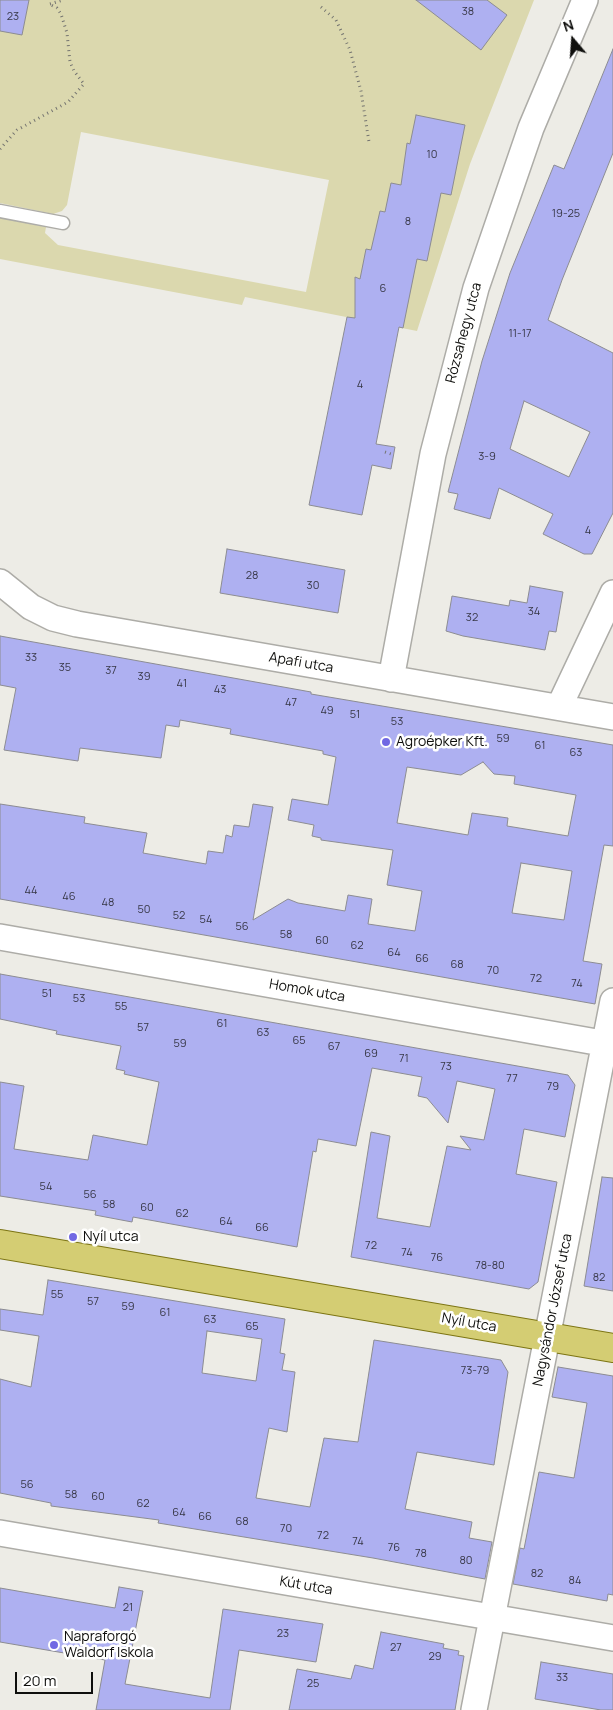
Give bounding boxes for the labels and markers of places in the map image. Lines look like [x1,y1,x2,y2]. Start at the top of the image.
place label: Agroépker Kft. [396,734,488,750]
marker: Agroépker Kft. [380,736,392,748]
place label: Nyíl utca [83,1229,138,1245]
marker: Nyíl utca [67,1231,79,1243]
place label: Napraforgó Waldorf Iskola [64,1629,154,1661]
marker: Napraforgó Waldorf Iskola [48,1639,60,1651]

